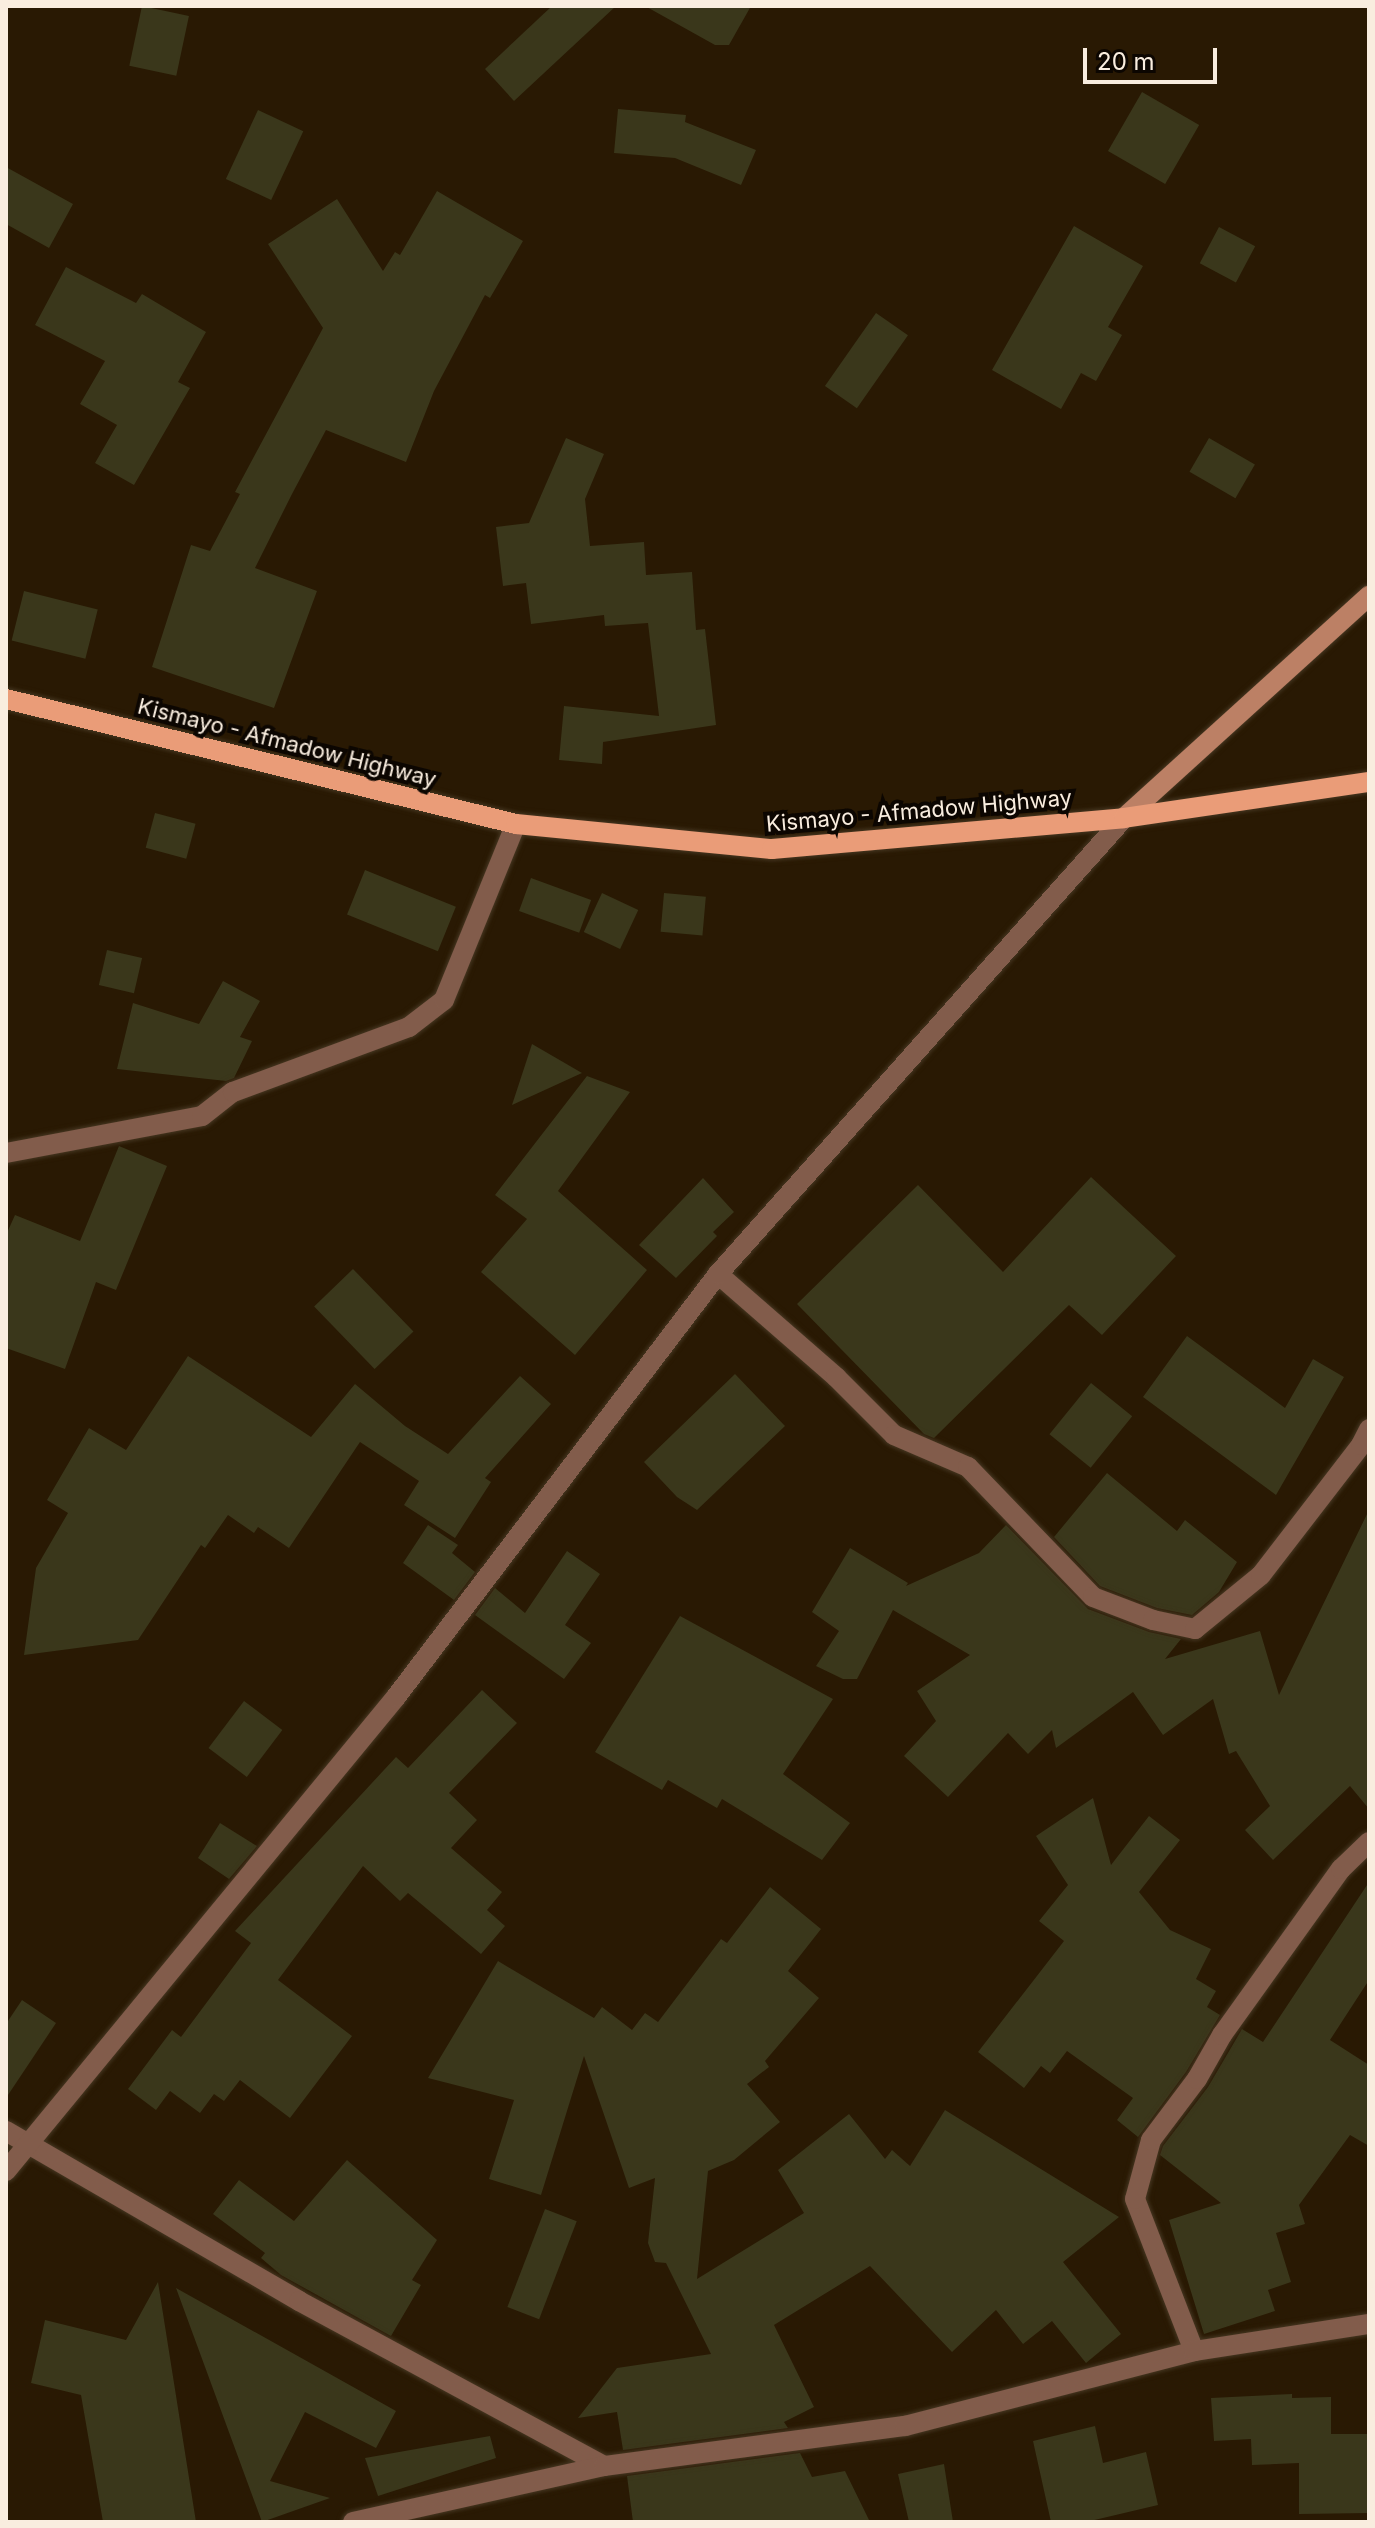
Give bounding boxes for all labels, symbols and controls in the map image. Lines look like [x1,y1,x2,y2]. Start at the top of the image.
scale bar [1087,32,1221,82]
text: 20 m [1097,47,1155,76]
street label: Kismayo - Afmadow Highway [135,693,439,793]
street label: Kismayo - Afmadow Highway [765,784,1073,838]

